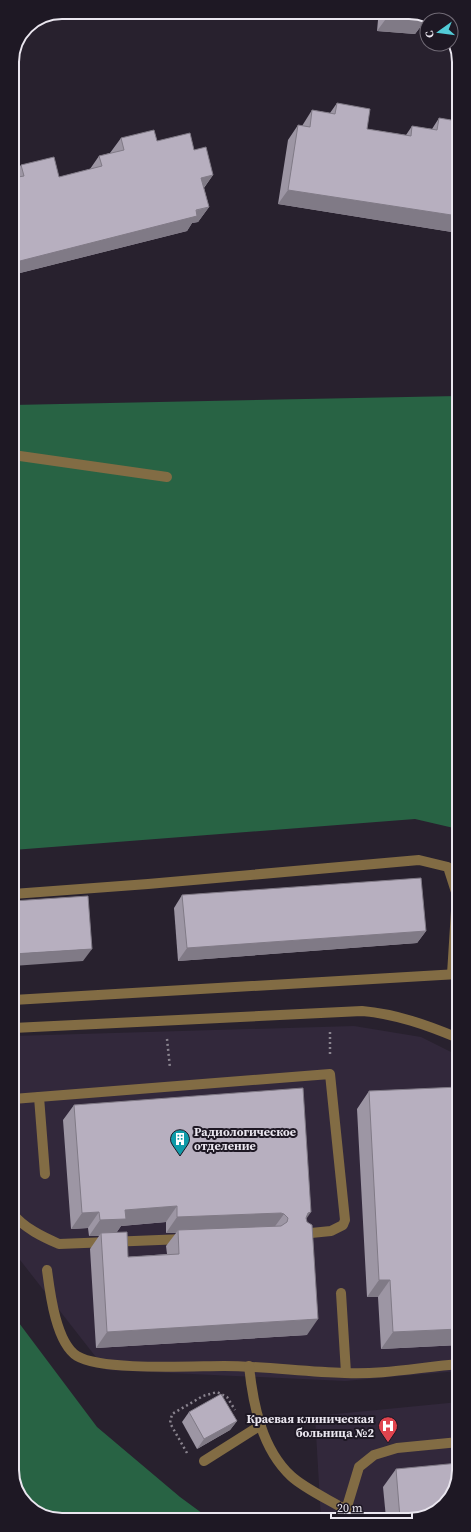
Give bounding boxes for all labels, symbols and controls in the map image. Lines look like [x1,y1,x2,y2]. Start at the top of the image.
north arrow [419,12,459,52]
text: С [422,29,438,39]
place label: Радиологическое отделение [194,1124,296,1154]
building icon: Радиологическое отделение [169,1128,191,1156]
place label: Краевая клиническая больница №2 [246,1411,374,1441]
hospital icon: Краевая клиническая больница №2 [377,1415,399,1443]
scale bar [331,1494,412,1520]
text: 20 m [337,1500,363,1516]

